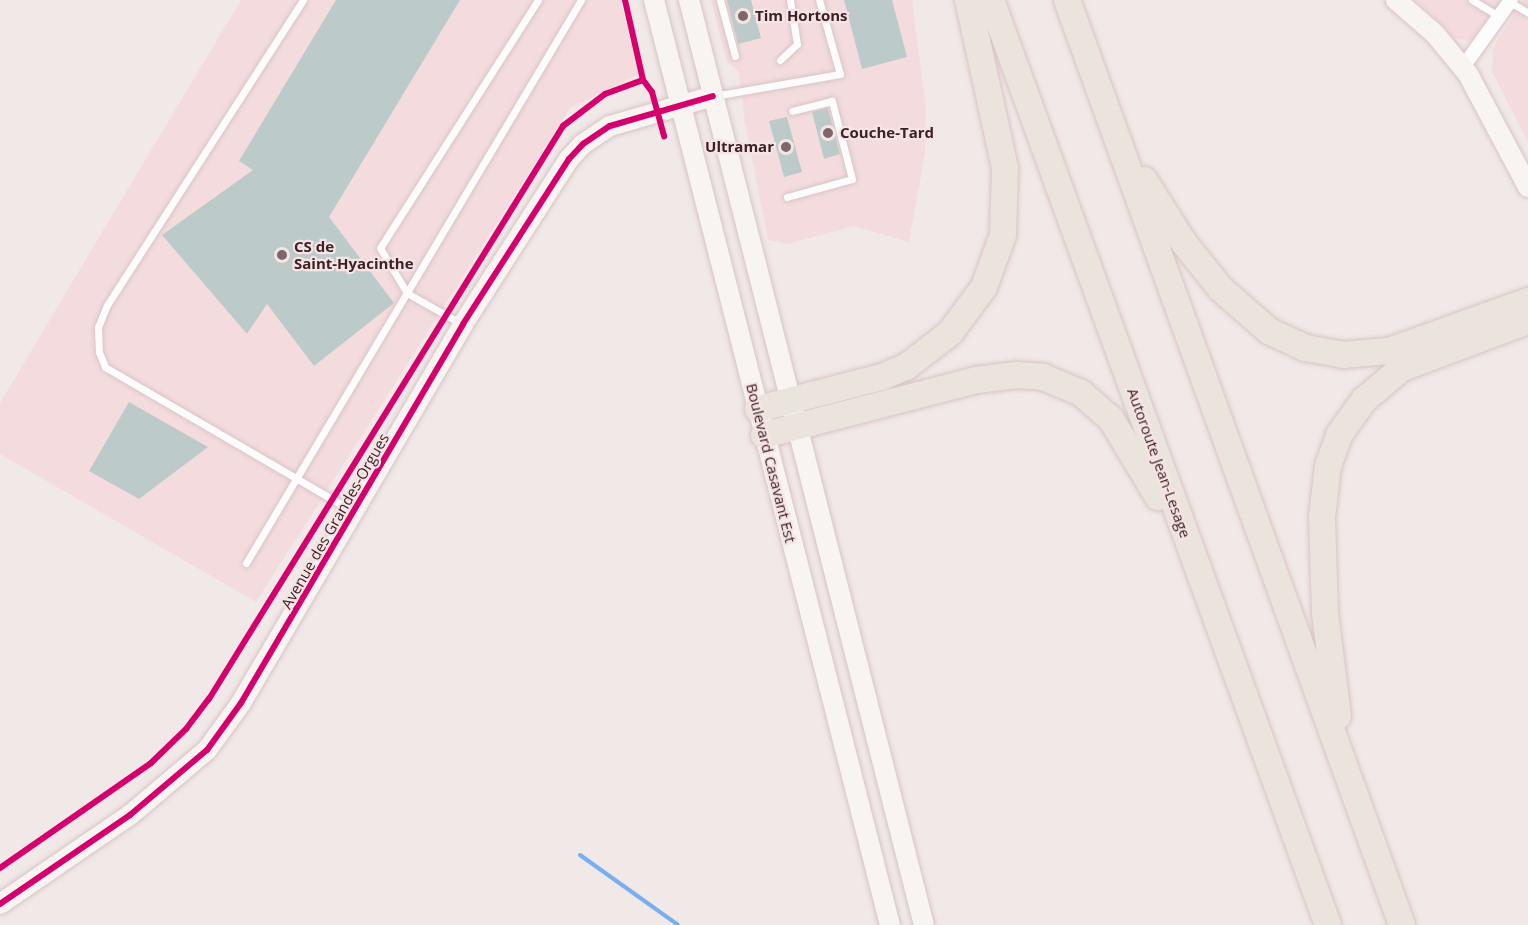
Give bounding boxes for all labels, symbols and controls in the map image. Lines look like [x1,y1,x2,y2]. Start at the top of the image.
place label: Tim Hortons [755,7,848,25]
marker: Tim Hortons [736,9,750,23]
place label: Couche-Tard [840,124,934,142]
marker: Couche-Tard [821,126,835,140]
place label: Ultramar [705,138,774,156]
marker: Ultramar [779,140,793,154]
place label: CS de Saint-Hyacinthe [294,237,414,272]
marker: CS de Saint-Hyacinthe [275,248,289,262]
street label: Boulevard Casavant Est [742,381,800,545]
street label: Autoroute Jean-Lesage [1123,386,1195,540]
street label: Avenue des Grandes-Orgues [277,430,393,612]

